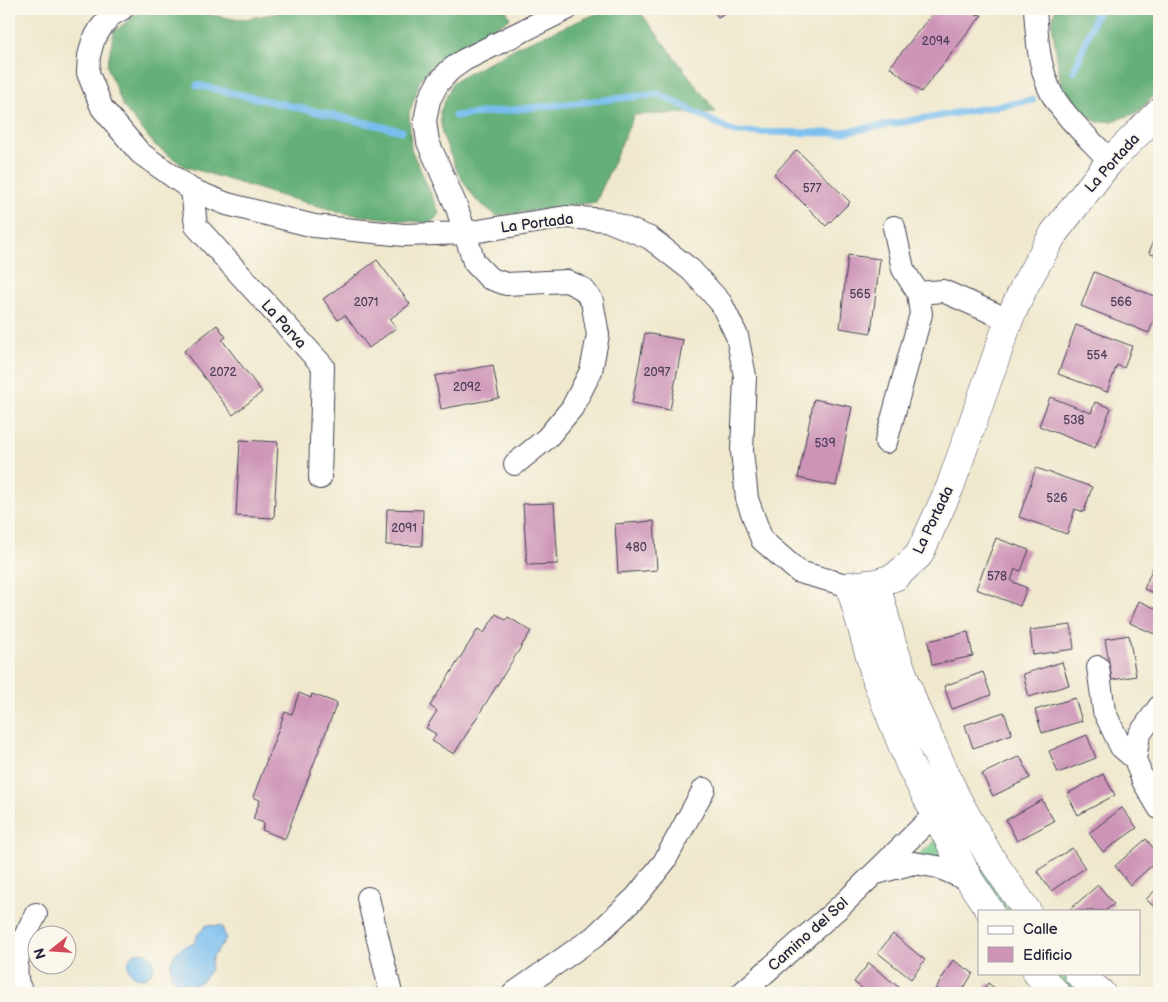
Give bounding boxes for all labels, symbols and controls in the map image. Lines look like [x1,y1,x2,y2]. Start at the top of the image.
house number: 2094 [922,34,951,49]
street label: La Portada [1081,130,1144,197]
house number: 577 [803,181,821,196]
street label: La Portada [499,210,575,237]
house number: 565 [849,287,871,302]
house number: 2071 [354,295,378,310]
house number: 566 [1110,295,1132,310]
street label: La Parva [257,296,310,353]
house number: 554 [1086,348,1108,363]
house number: 2072 [209,365,237,380]
house number: 2097 [644,365,671,380]
house number: 2092 [453,380,481,395]
house number: 538 [1063,413,1085,428]
house number: 539 [814,436,836,451]
street label: La Portada [909,483,958,557]
house number: 526 [1046,491,1068,506]
house number: 2091 [391,521,417,536]
house number: 480 [625,540,647,555]
house number: 578 [987,569,1007,584]
street label: Camino del Sol [764,893,852,975]
legend [978,910,1140,974]
text: Calle [1023,920,1058,939]
north arrow [28,924,78,974]
text: N [30,946,50,961]
text: Edificio [1023,946,1072,965]

